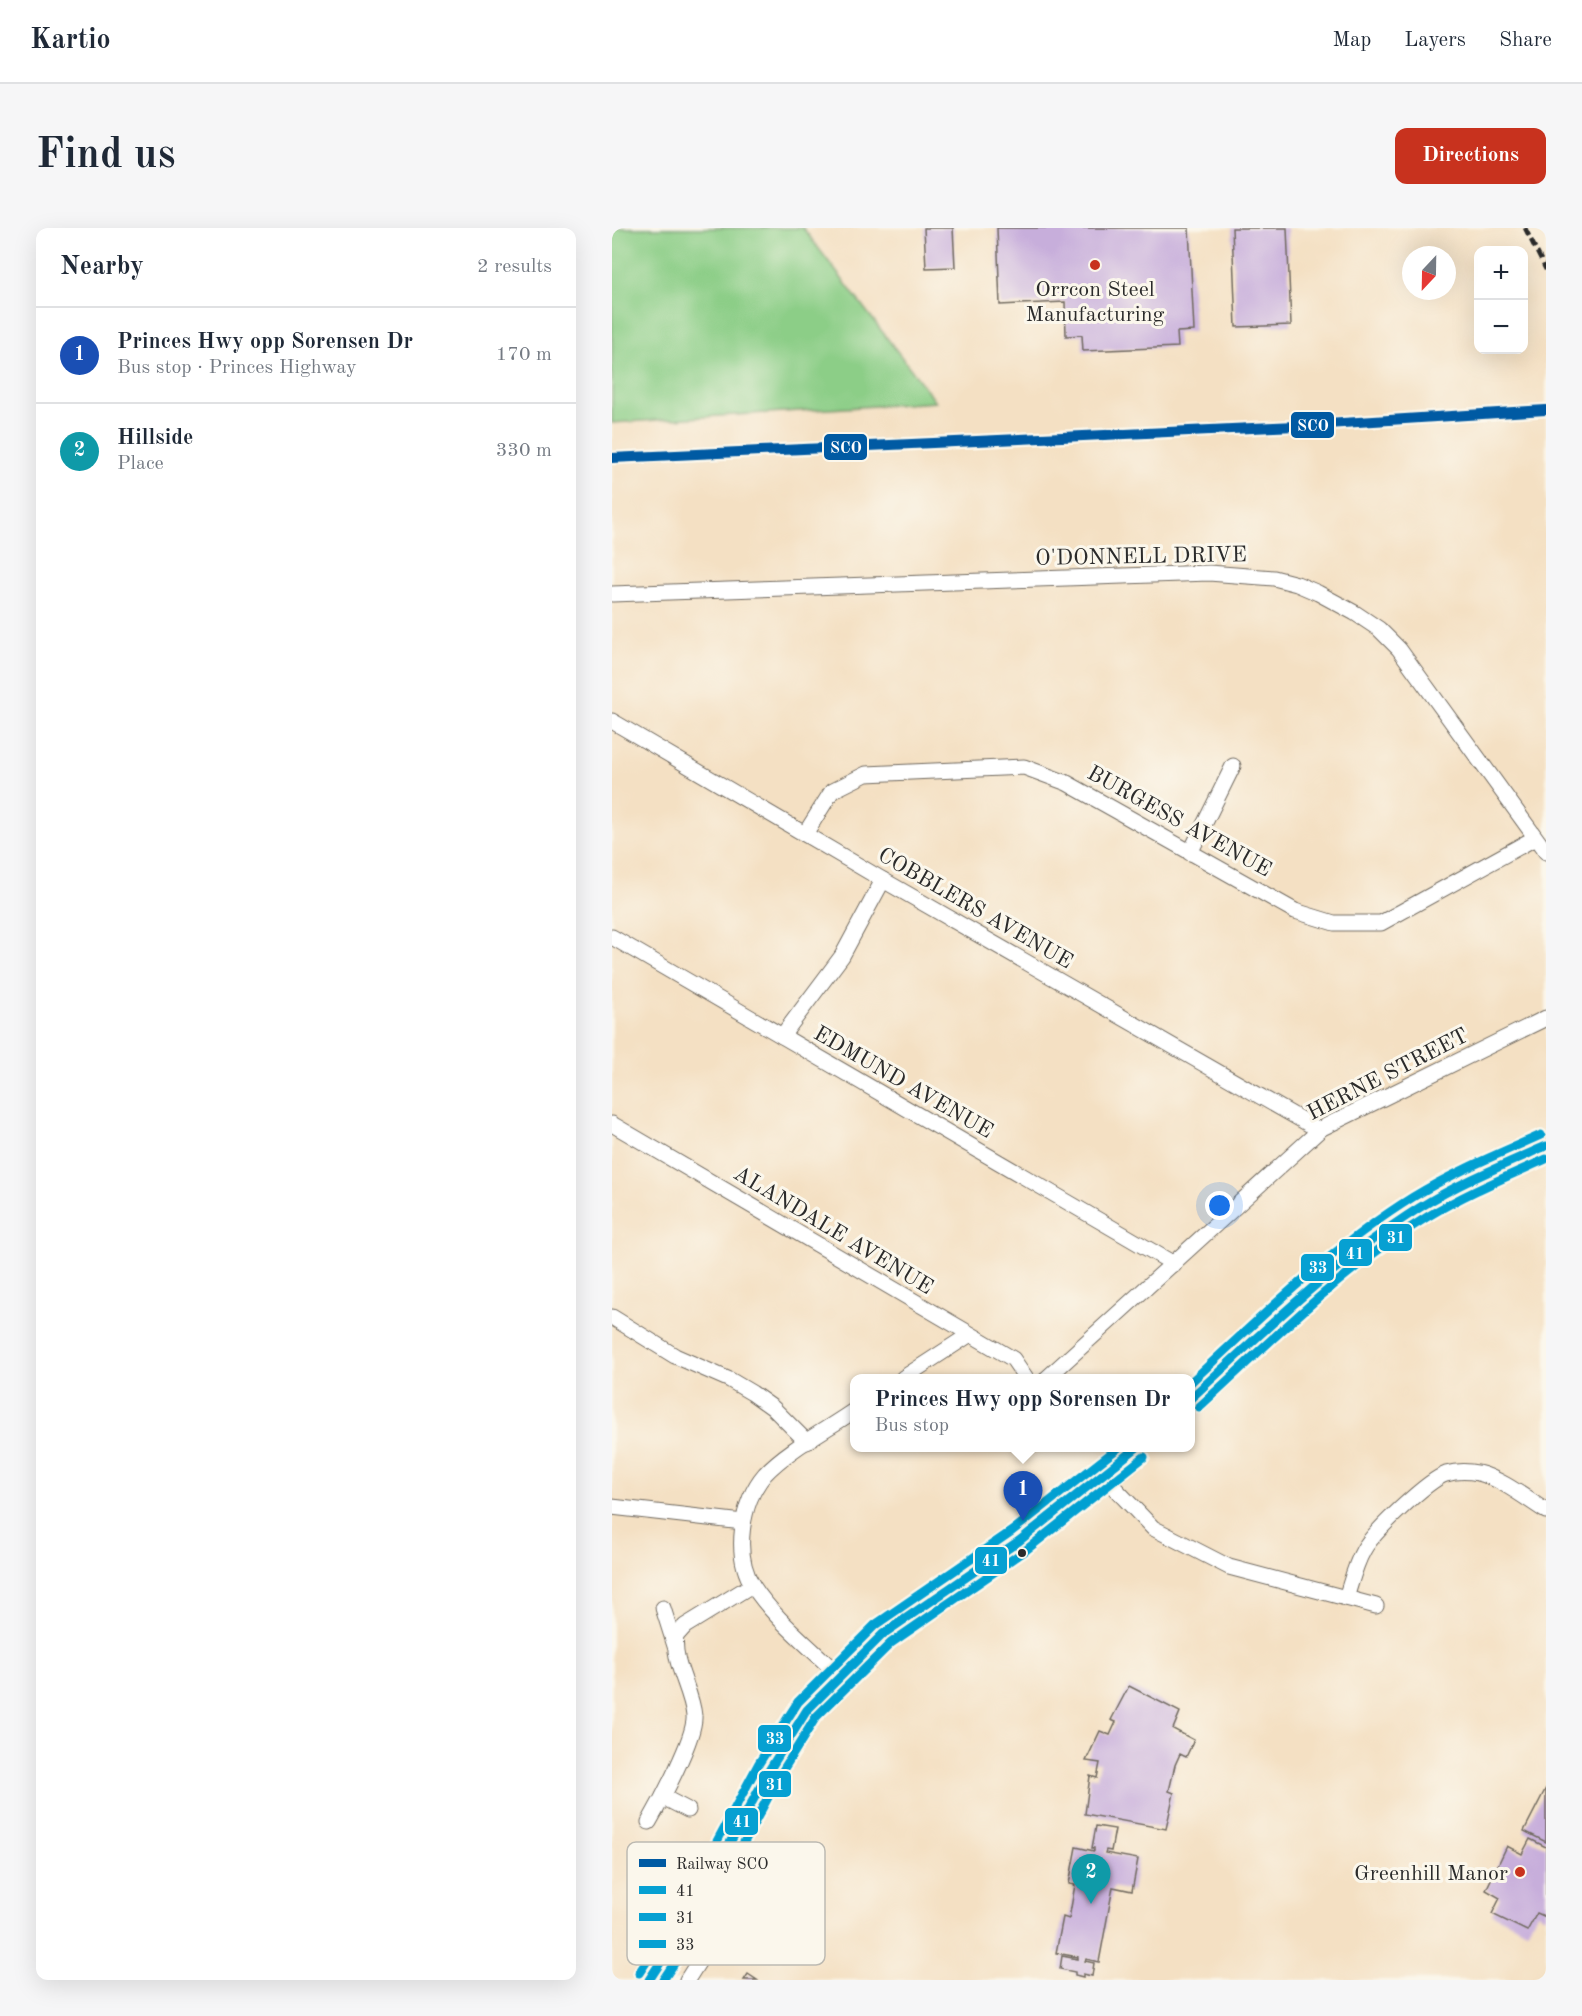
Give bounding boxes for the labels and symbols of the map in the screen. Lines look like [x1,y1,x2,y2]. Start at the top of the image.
north arrow [1402,246,1456,300]
marker: Orrcon Steel Manufacturing [1088,258,1102,272]
place label: Orrcon Steel Manufacturing [1026,279,1165,326]
line badge: SCO [1290,411,1335,439]
text: SCO [1297,419,1329,435]
line badge: SCO [823,433,868,461]
text: SCO [830,441,862,457]
street label: O'DONNELL DRIVE [1035,544,1247,570]
street label: BURGESS AVENUE [1083,762,1275,881]
street label: COBBLERS AVENUE [874,844,1076,973]
street label: EDMUND AVENUE [810,1022,996,1143]
street label: HERNE STREET [1304,1025,1472,1125]
street label: ALANDALE AVENUE [729,1162,937,1299]
your location [1205,1191,1234,1220]
line badge: 31 [1378,1223,1413,1252]
text: 31 [1387,1231,1405,1247]
line badge: 41 [1338,1238,1373,1267]
text: 41 [1346,1247,1364,1263]
line badge: 33 [1300,1253,1335,1282]
text: 33 [1309,1261,1327,1277]
pin: 1 [1004,1472,1042,1521]
line badge: 41 [974,1546,1008,1575]
unlabelled marker [1016,1547,1028,1559]
text: 41 [982,1554,1000,1570]
line badge: 33 [757,1724,792,1753]
text: 33 [766,1732,784,1748]
line badge: 31 [758,1770,792,1798]
text: 31 [766,1778,784,1794]
line badge: 41 [724,1807,759,1836]
text: 41 [733,1815,751,1831]
legend [627,1842,825,1965]
pin: 2 [1072,1854,1110,1904]
text: Railway SCO [676,1857,768,1873]
place label: Greenhill Manor [1354,1863,1508,1885]
marker: Greenhill Manor [1513,1865,1527,1879]
text: 41 [676,1884,695,1900]
text: 31 [676,1911,695,1927]
text: 33 [676,1938,695,1954]

